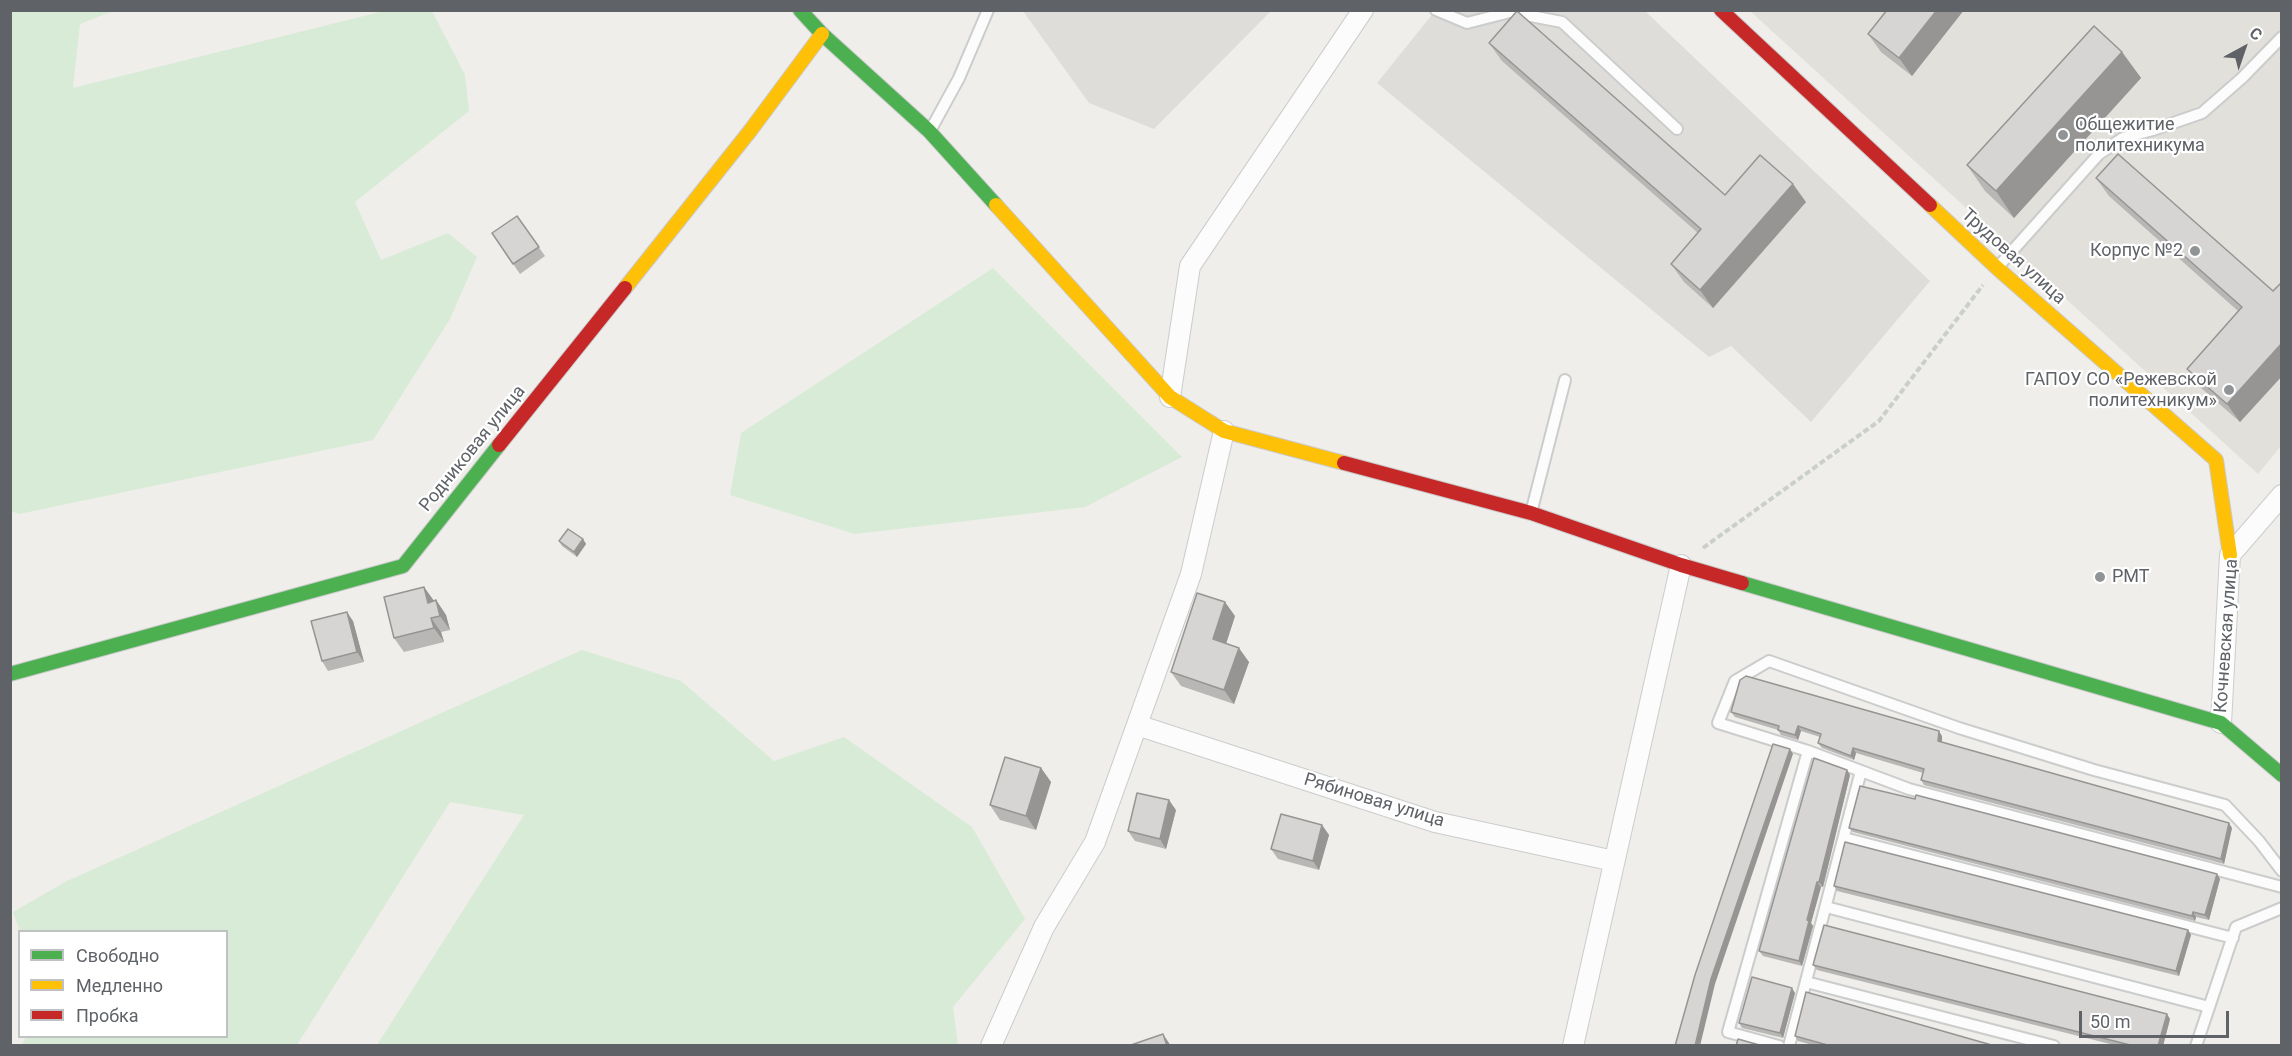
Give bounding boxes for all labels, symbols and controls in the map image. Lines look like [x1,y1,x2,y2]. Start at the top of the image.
north arrow [2214,18,2274,78]
text: С [2246,23,2266,44]
place label: Общежитие политехникума [2075,114,2205,156]
marker: Общежитие политехникума [2056,128,2070,142]
street label: Трудовая улица [1956,205,2070,309]
place label: Корпус №2 [2090,240,2183,262]
marker: Корпус №2 [2188,244,2202,258]
place label: ГАПОУ СО «Режевской политехникум» [2025,369,2217,412]
street label: Родниковая улица [415,382,531,516]
marker: ГАПОУ СО «Режевской политехникум» [2222,383,2236,397]
street label: Кочневская улица [2211,558,2243,714]
place label: РМТ [2112,566,2150,588]
marker: РМТ [2093,570,2107,584]
street label: Рябиновая улица [1301,769,1447,833]
legend [18,930,228,1038]
text: Свободно [76,945,159,966]
text: Медленно [76,975,163,996]
scale bar [2082,999,2232,1037]
text: Пробка [76,1005,139,1026]
text: 50 m [2090,1011,2130,1032]

